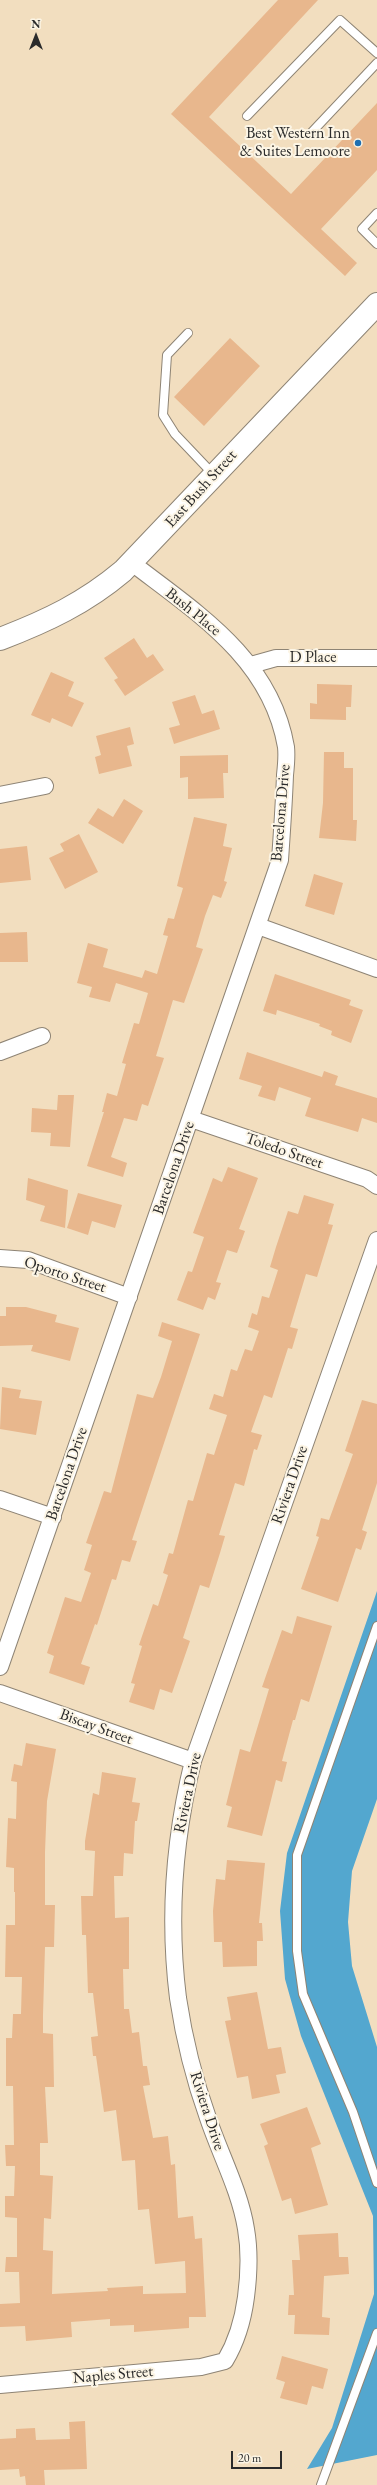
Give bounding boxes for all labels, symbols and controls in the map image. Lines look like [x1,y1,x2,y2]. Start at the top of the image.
north arrow [16,16,56,56]
text: N [32,17,40,31]
place label: Best Western Inn & Suites Lemoore [240,124,350,162]
marker: Best Western Inn & Suites Lemoore [353,138,363,148]
street label: East Bush Street [161,446,241,532]
street label: Bush Place [161,584,225,640]
street label: D Place [290,648,336,668]
street label: Barcelona Drive [267,764,295,862]
street label: Barcelona Drive [149,1119,199,1217]
street label: Toledo Street [243,1129,325,1173]
street label: Oporto Street [22,1253,108,1297]
street label: Barcelona Drive [42,1425,92,1523]
street label: Riviera Drive [268,1443,312,1527]
street label: Biscay Street [57,1705,135,1749]
street label: Riviera Drive [170,1751,206,1835]
street label: Riviera Drive [185,2069,229,2153]
street label: Naples Street [72,2362,154,2388]
scale bar [233,2443,284,2469]
text: 20 m [238,2450,261,2466]

